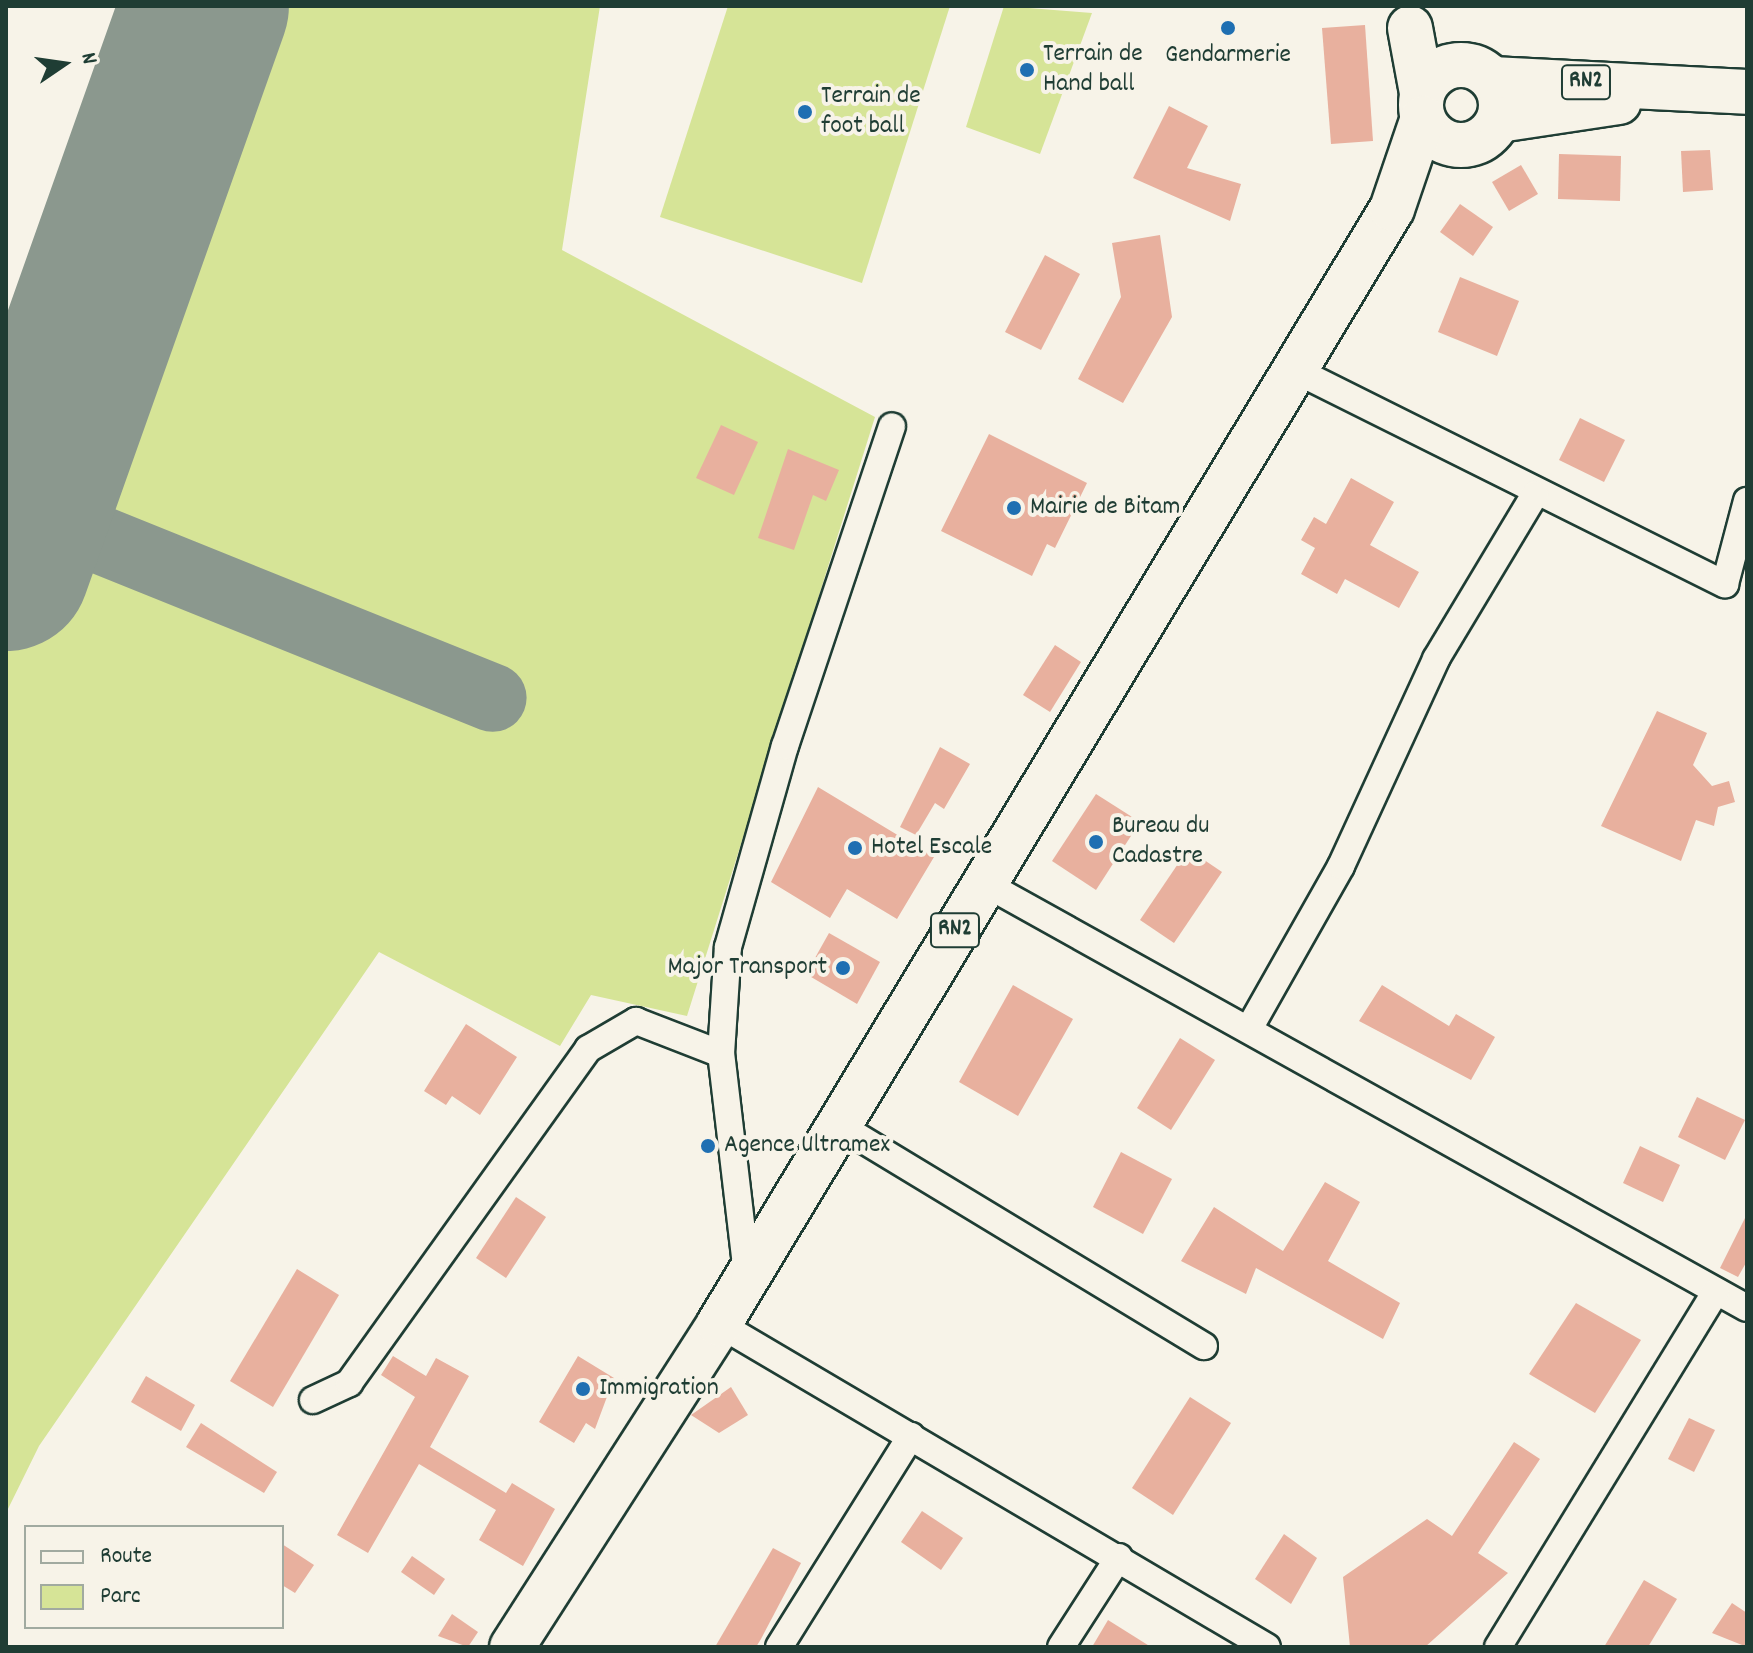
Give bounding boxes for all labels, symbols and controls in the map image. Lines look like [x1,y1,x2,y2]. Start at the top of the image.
marker: Gendarmerie [1219,19,1237,37]
north arrow [24,24,104,104]
place label: Terrain de Hand ball [1043,39,1143,100]
place label: Gendarmerie [1165,40,1291,72]
text: N [72,50,104,67]
marker: Terrain de Hand ball [1018,61,1036,79]
road number: RN2 [1560,62,1612,102]
place label: Terrain de foot ball [821,81,921,142]
marker: Terrain de foot ball [796,103,814,121]
place label: Mairie de Bitam [1030,492,1180,524]
marker: Mairie de Bitam [1005,499,1023,517]
place label: Bureau du Cadastre [1112,811,1209,872]
place label: Hotel Escale [871,832,992,864]
marker: Bureau du Cadastre [1087,833,1105,851]
marker: Hotel Escale [846,839,864,857]
road number: RN2 [929,910,981,950]
place label: Major Transport [668,952,827,984]
marker: Major Transport [834,959,852,977]
place label: Agence Ultramex [724,1130,890,1162]
marker: Agence Ultramex [699,1137,717,1155]
place label: Immigration [599,1373,719,1405]
marker: Immigration [574,1380,592,1398]
legend [24,1525,284,1629]
text: Route [100,1540,152,1574]
text: Parc [100,1580,141,1614]

